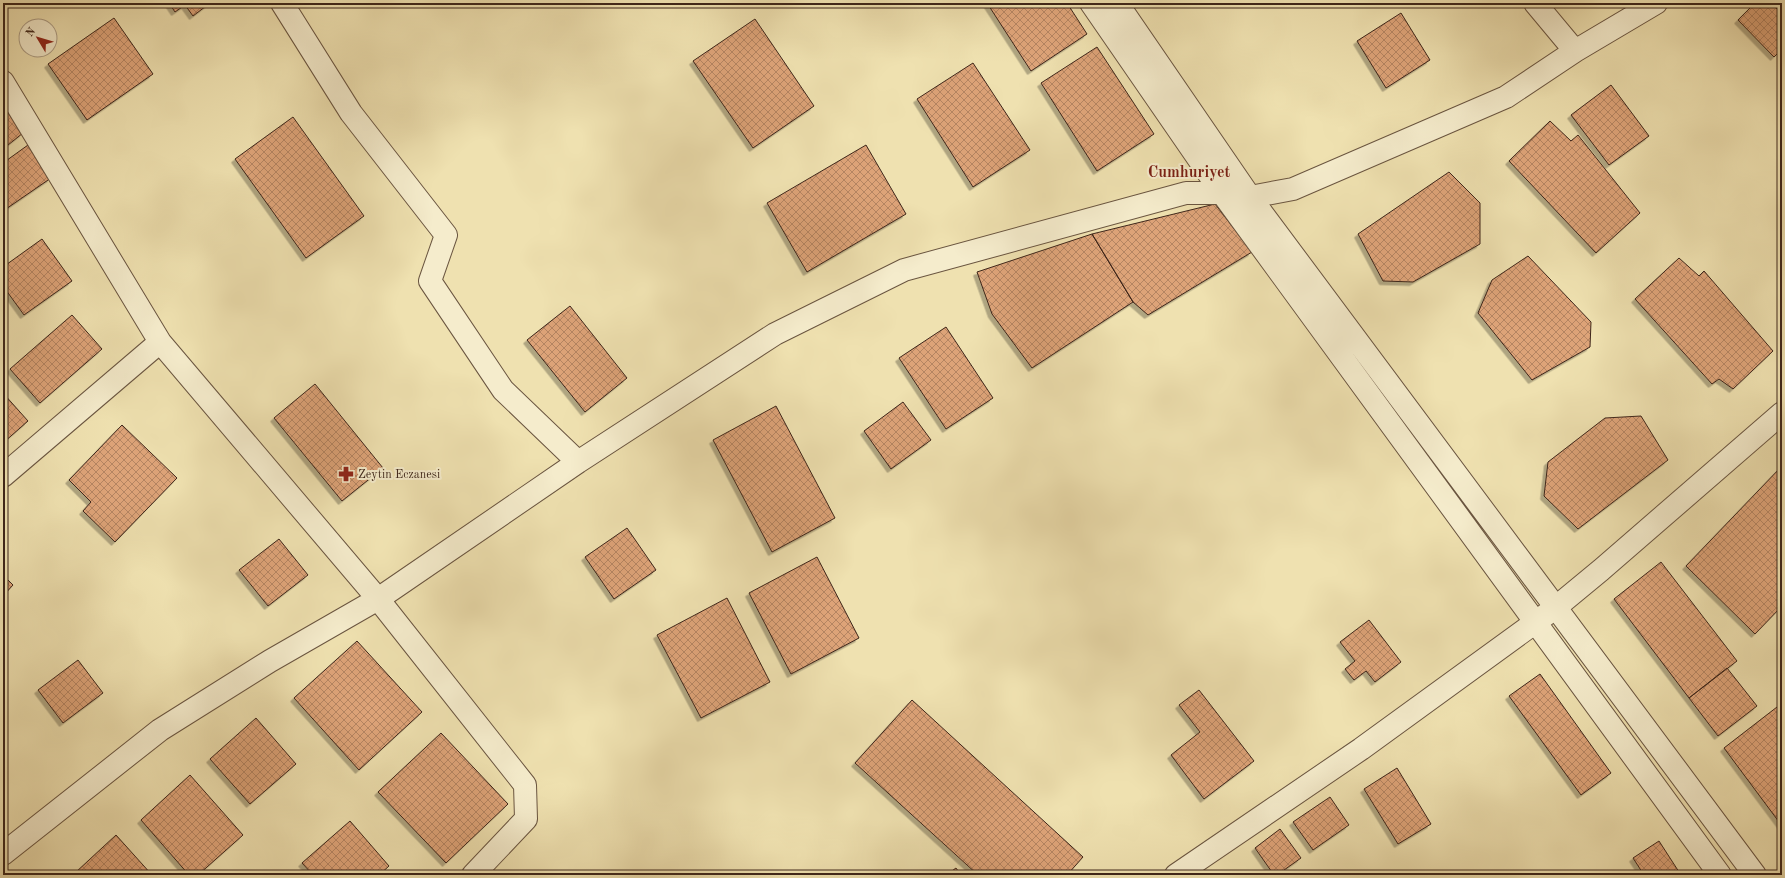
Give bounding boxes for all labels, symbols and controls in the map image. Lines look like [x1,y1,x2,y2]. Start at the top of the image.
north arrow [18,18,58,58]
text: N [24,26,39,39]
district label: Cumhuriyet [1148,165,1230,181]
pharmacy icon: Zeytin Eczanesi [337,465,355,483]
place label: Zeytin Eczanesi [358,469,440,481]

